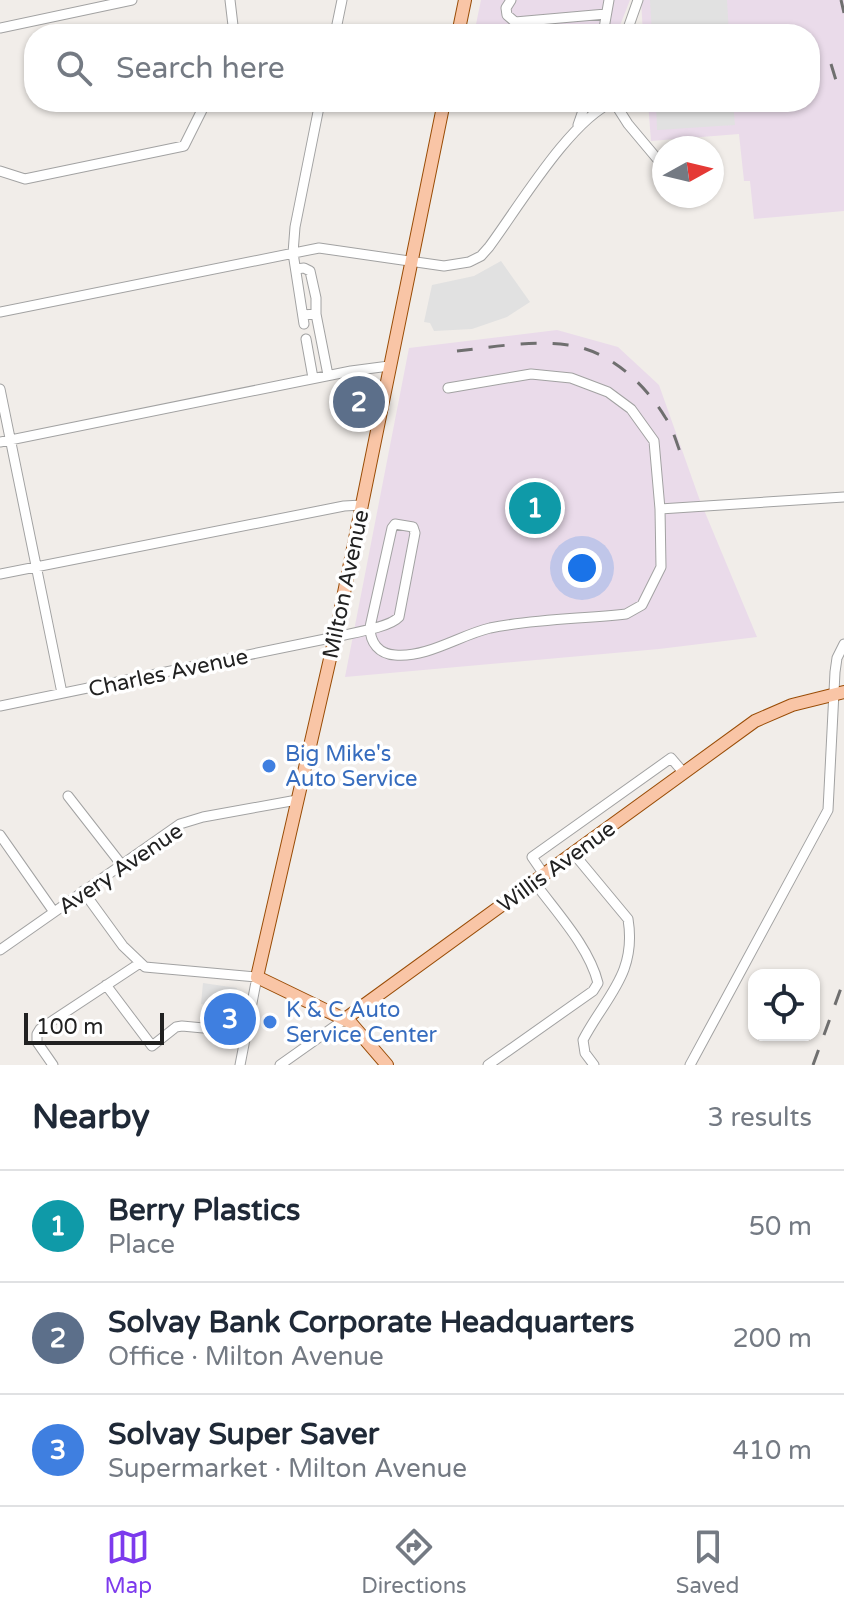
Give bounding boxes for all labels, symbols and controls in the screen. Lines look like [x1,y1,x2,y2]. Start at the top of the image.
search box [24,24,820,112]
icon: search [52,46,96,90]
text: Search here [116,50,285,87]
north arrow [652,136,724,208]
pin: 2 [333,372,385,432]
pin: 1 [509,478,561,538]
street label: Milton Avenue [318,507,374,661]
your location [562,548,602,588]
street label: Charles Avenue [86,643,250,703]
place label: Big Mike's Auto Service [285,741,418,792]
marker: Big Mike's Auto Service [260,757,278,775]
street label: Willis Avenue [493,815,620,918]
street label: Avery Avenue [53,818,188,920]
map controls [748,969,820,1041]
button: locate [748,969,820,1041]
pin: 3 [204,989,256,1049]
place label: K & C Auto Service Center [286,997,438,1048]
scale bar [24,1009,164,1045]
marker: K & C Auto Service Center [261,1013,279,1031]
text: 100 m [36,1014,103,1040]
text: Nearby [32,1097,150,1138]
text: 3 results [707,1102,812,1133]
text: Berry Plastics [108,1192,300,1229]
text: 1 [50,1211,66,1242]
text: 50 m [749,1211,812,1242]
text: Place [108,1229,175,1260]
text: Solvay Bank Corporate Headquarters [108,1304,634,1341]
text: 2 [50,1323,66,1354]
text: 200 m [732,1323,812,1354]
text: Office · Milton Avenue [108,1341,384,1372]
text: Solvay Super Saver [108,1416,379,1453]
text: 3 [50,1435,66,1466]
text: 410 m [732,1435,812,1466]
text: Supermarket · Milton Avenue [108,1453,467,1484]
tab: Map [105,1525,152,1599]
tab: Directions [361,1525,467,1599]
tab: Saved [676,1525,739,1599]

